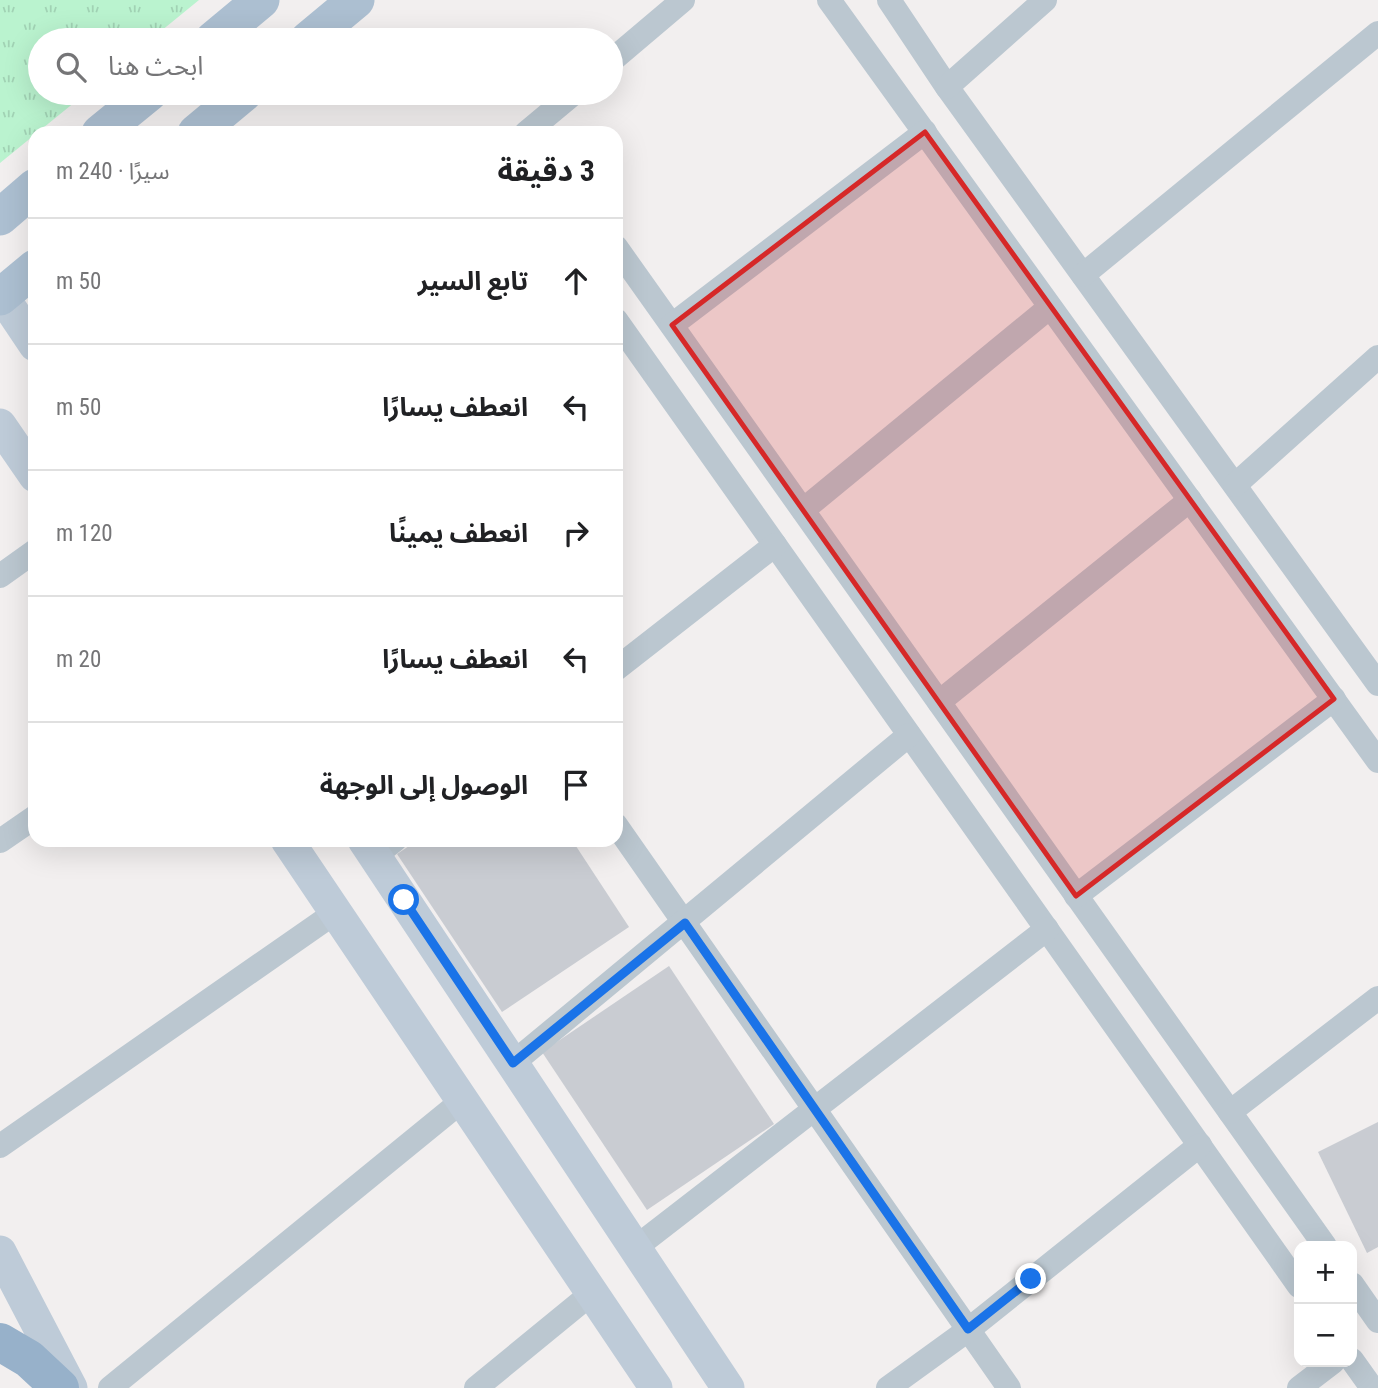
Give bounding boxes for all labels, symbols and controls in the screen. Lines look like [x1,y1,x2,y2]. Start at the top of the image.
search box [28,28,623,105]
icon: search [52,48,90,86]
text: ابحث هنا [108,51,204,81]
text: 3 دقيقة [497,153,595,188]
text: سيرًا · 240 m [56,158,169,185]
icon: ahead [557,262,595,300]
text: تابع السير [418,266,528,296]
text: 50 m [56,268,101,295]
icon: left [557,388,595,426]
text: انعطف يسارًا [382,392,528,422]
text: 50 m [56,394,101,421]
icon: right [557,514,595,552]
text: انعطف يمينًا [389,518,528,548]
text: 120 m [56,520,113,547]
icon: left [557,640,595,678]
text: انعطف يسارًا [382,644,528,674]
text: 20 m [56,646,101,673]
icon: arrive [557,766,595,804]
text: الوصول إلى الوجهة [320,770,528,800]
route start [388,884,419,915]
map controls [1294,1241,1357,1367]
button: + [1294,1241,1357,1304]
route end [1015,1263,1046,1294]
button: − [1294,1304,1357,1367]

